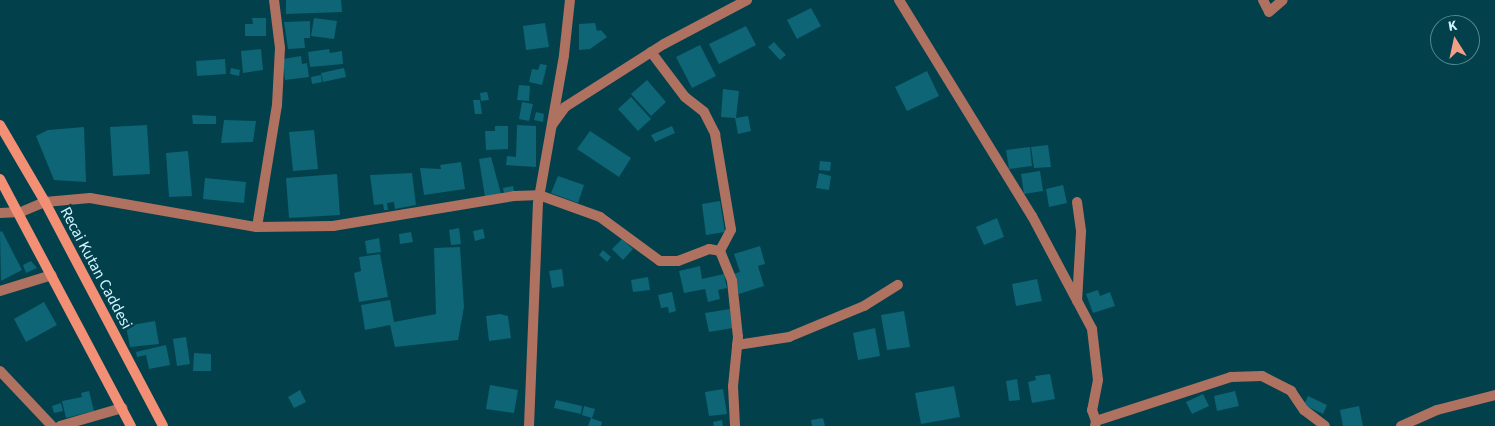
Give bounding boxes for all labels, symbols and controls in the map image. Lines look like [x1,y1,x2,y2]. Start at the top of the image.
north arrow [1430,15,1480,65]
text: K [1447,16,1459,37]
street label: Recai Kutan Caddesi [56,204,136,332]

